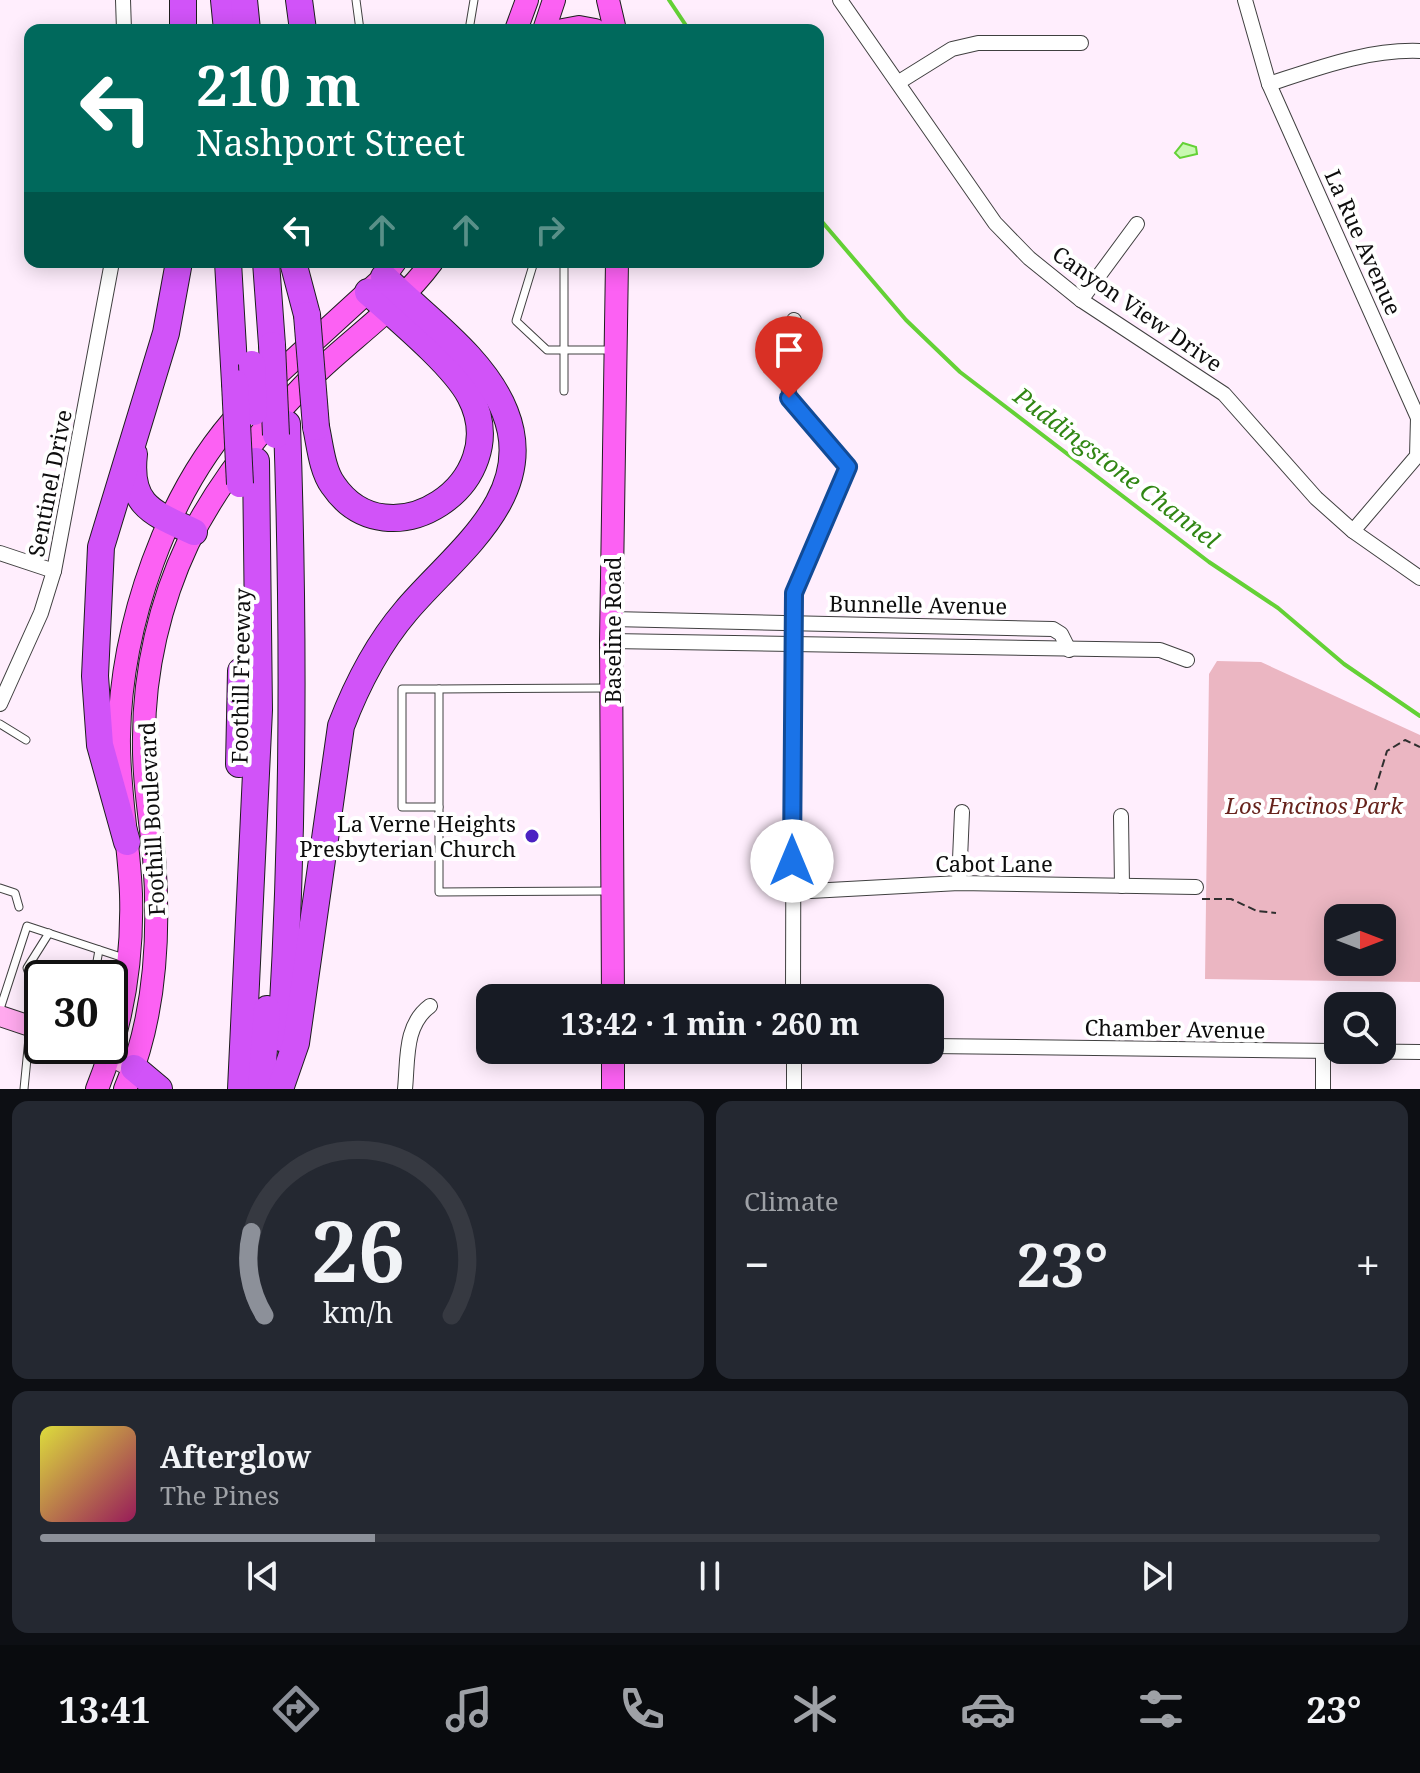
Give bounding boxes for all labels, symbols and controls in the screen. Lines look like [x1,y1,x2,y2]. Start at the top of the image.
text: 210 m [196,46,361,122]
icon: left [64,56,168,160]
text: Nashport Street [196,118,465,167]
street label: La Rue Avenue [1319,164,1409,320]
icon: left [276,208,320,252]
icon: ahead [360,208,404,252]
icon: ahead [444,208,488,252]
icon: right [528,208,572,252]
street label: Canyon View Drive [1047,238,1229,378]
pin [755,316,823,398]
icon: arrive [767,328,811,372]
water label: Puddingstone Channel [1007,378,1227,556]
street label: Sentinel Drive [20,407,78,559]
street label: Baseline Road [597,556,627,704]
street label: Foothill Freeway [223,587,257,764]
street label: Bunnelle Avenue [829,587,1007,621]
street label: Foothill Boulevard [131,721,171,917]
park label: Los Encinos Park [1224,790,1404,820]
place label: La Verne Heights Presbyterian Church [299,808,516,863]
position arrow [750,819,834,903]
marker: La Verne Heights Presbyterian Church [523,827,541,845]
street label: Cabot Lane [935,848,1053,878]
north arrow [1324,904,1396,976]
map controls [1324,904,1396,1064]
speed limit sign: 30 [24,960,128,1064]
button: search [1324,992,1396,1064]
text: 13:42 · 1 min · 260 m [561,1003,859,1044]
street label: Chamber Avenue [1084,1011,1266,1045]
text: Climate [744,1183,839,1219]
text: 26 [311,1193,405,1306]
text: 23° [1017,1223,1108,1305]
text: − [744,1234,769,1294]
text: + [1355,1234,1380,1294]
text: km/h [323,1292,393,1331]
text: Afterglow [160,1436,311,1477]
text: The Pines [160,1477,280,1513]
icon: previous [241,1554,285,1598]
icon: pause [688,1554,732,1598]
icon: next [1135,1554,1179,1598]
icon: directions [268,1681,324,1737]
icon: music [441,1681,497,1737]
icon: phone [614,1681,670,1737]
icon: climate [787,1681,843,1737]
icon: car [960,1681,1016,1737]
icon: filters [1133,1681,1189,1737]
text: 13:41 [59,1685,151,1734]
text: 23° [1306,1685,1361,1734]

